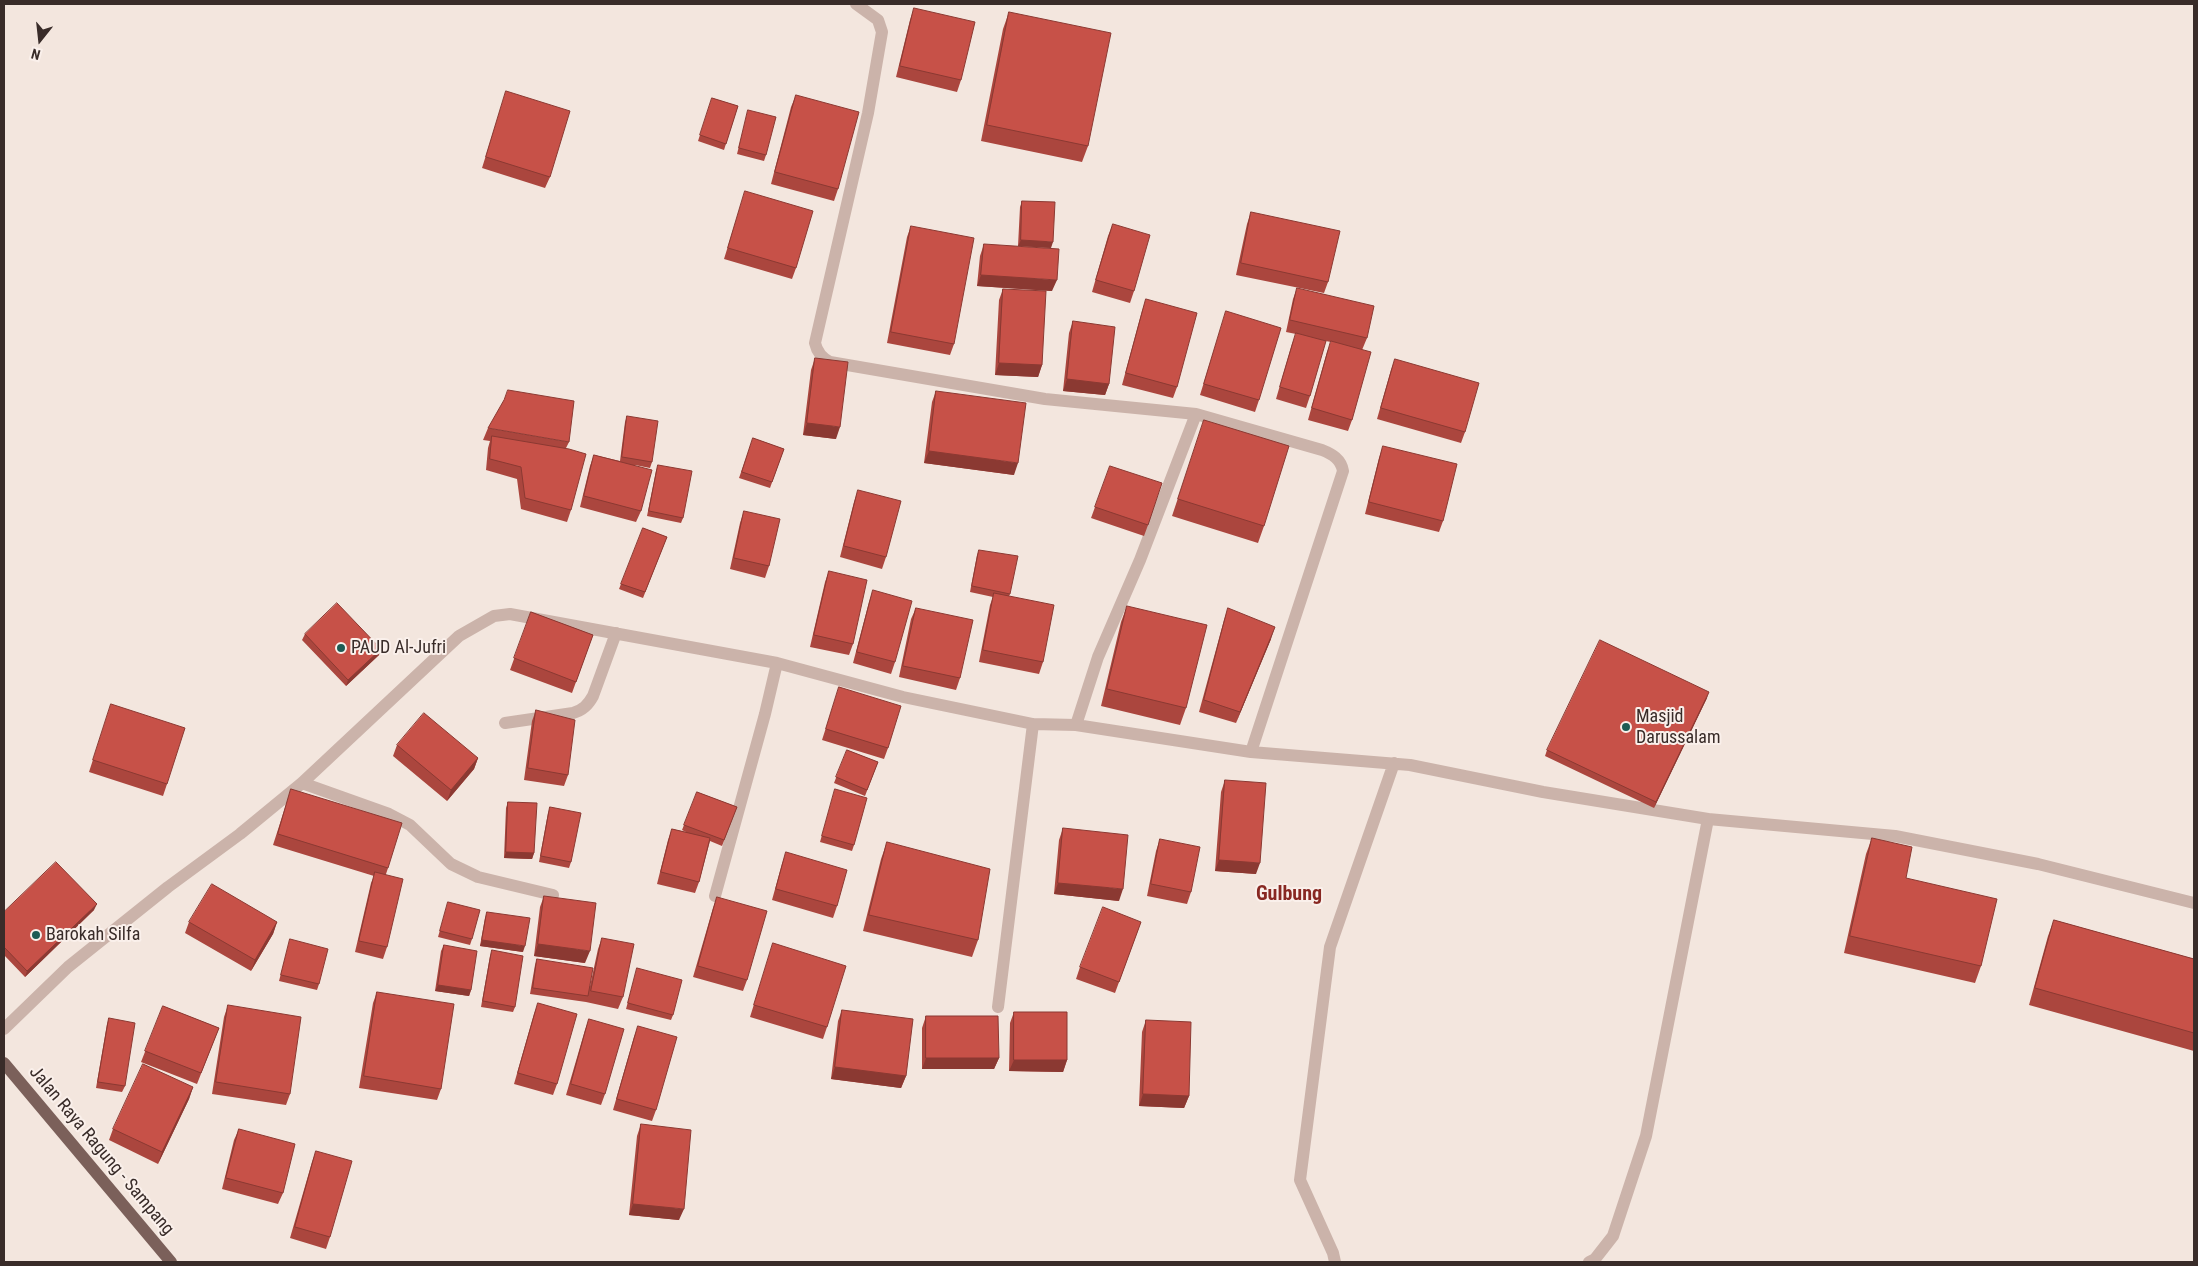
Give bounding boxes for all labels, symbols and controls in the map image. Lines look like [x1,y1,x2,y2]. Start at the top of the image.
north arrow [15,15,65,65]
text: N [30,46,42,63]
place label: PAUD Al-Jufri [351,637,446,659]
marker: PAUD Al-Jufri [335,642,347,654]
place label: Masjid Darussalam [1636,706,1720,749]
marker: Masjid Darussalam [1620,721,1632,733]
district label: Gulbung [1256,883,1322,907]
place label: Barokah Silfa [46,924,140,946]
marker: Barokah Silfa [30,929,42,941]
street label: Jalan Raya Ragung - Sampang [24,1062,178,1240]

